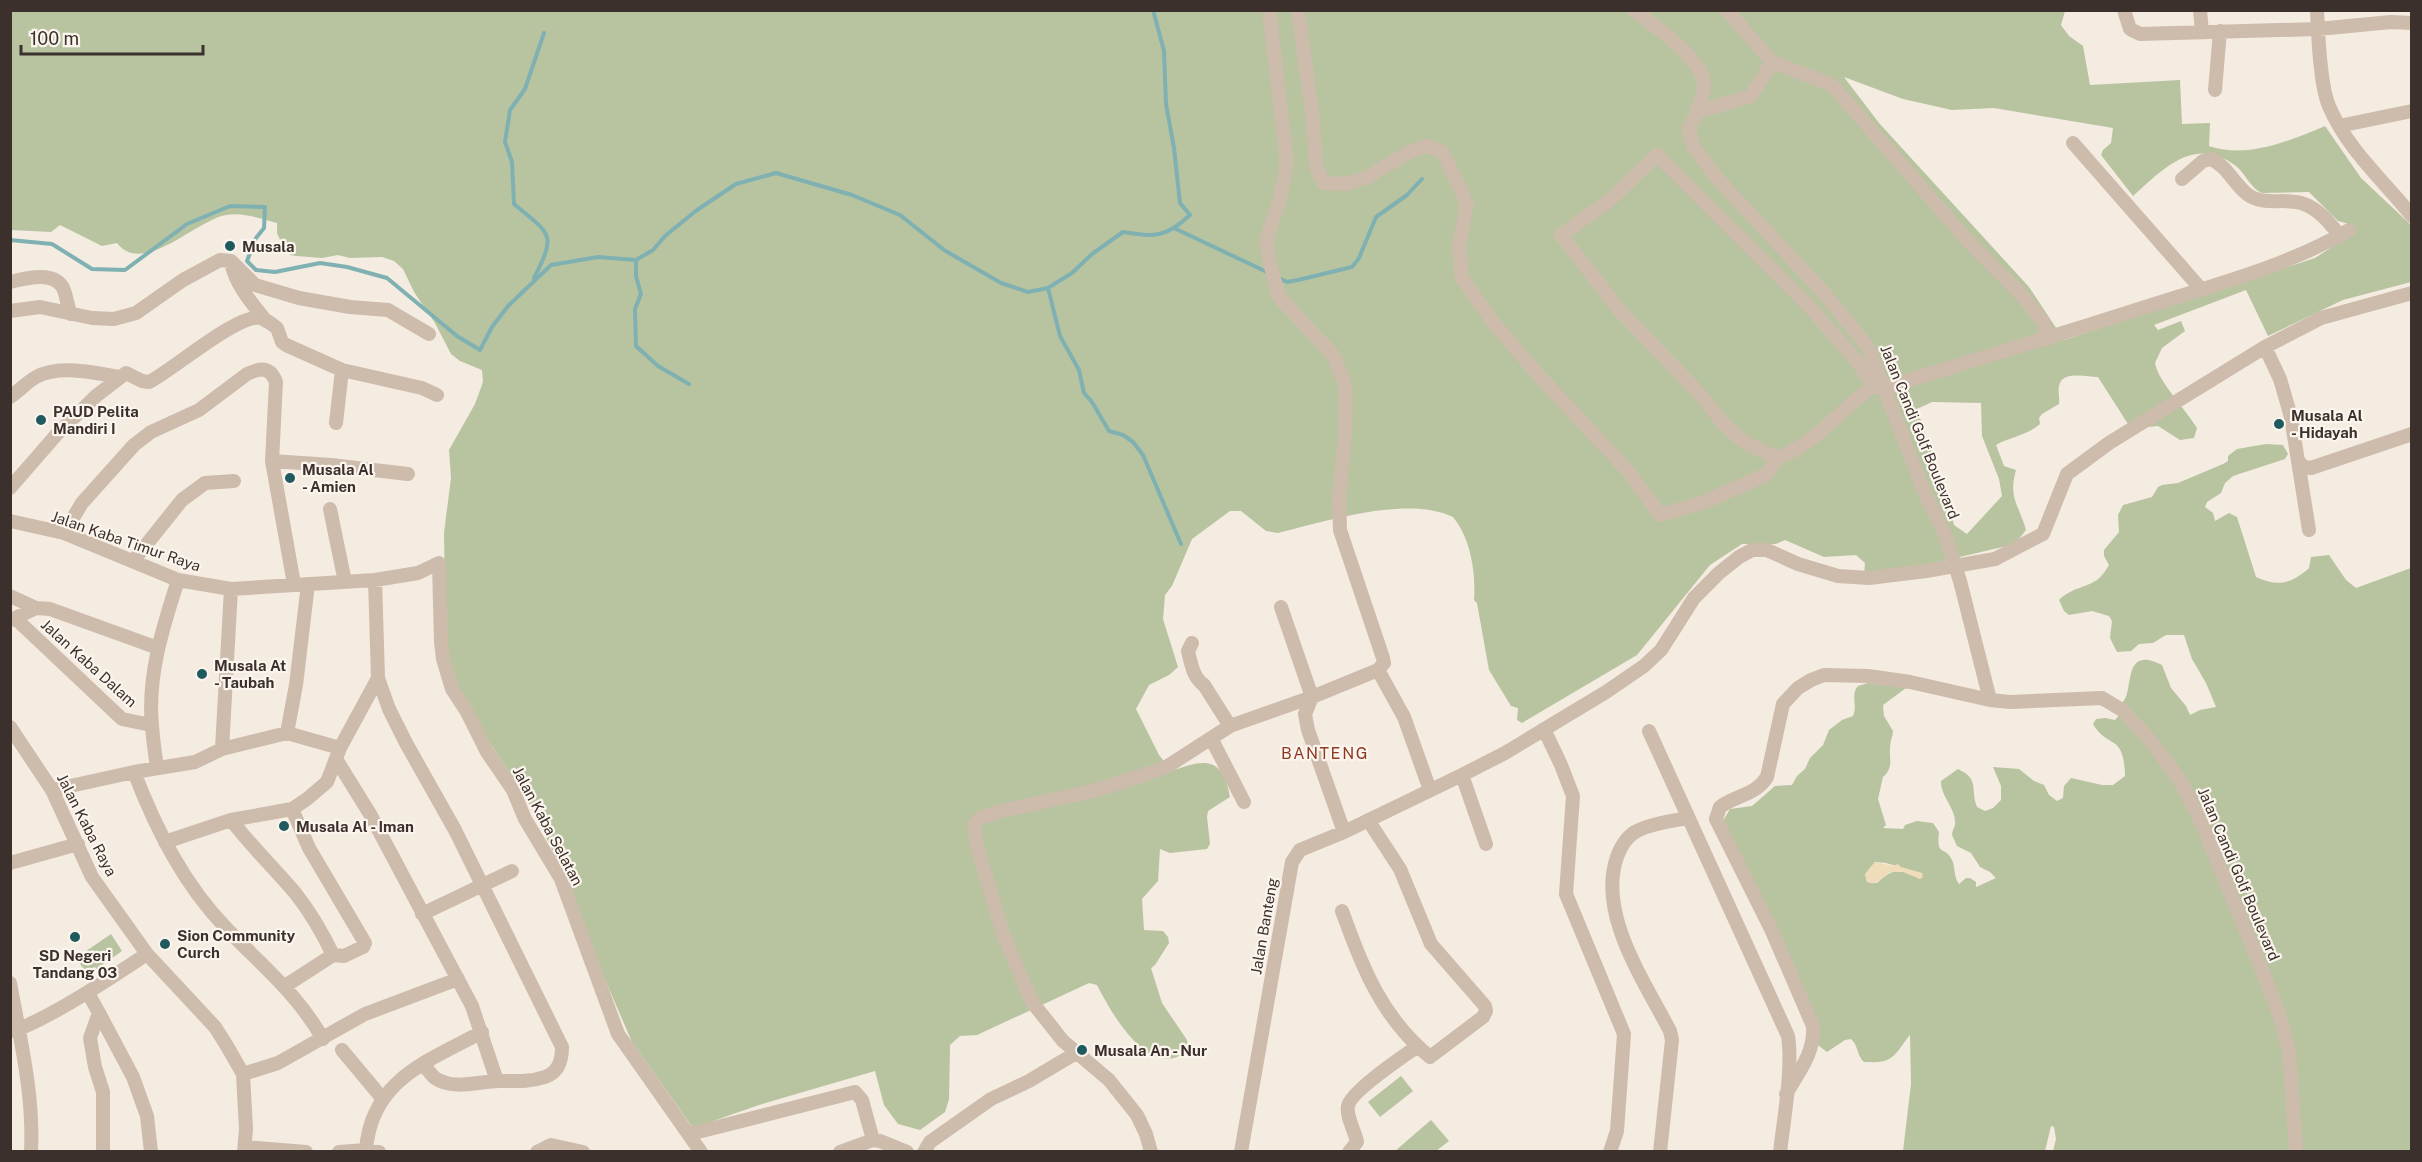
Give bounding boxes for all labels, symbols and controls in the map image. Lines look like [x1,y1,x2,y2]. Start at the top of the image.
scale bar [21,18,202,56]
text: 100 m [30,28,79,49]
place label: Musala [242,238,295,255]
marker: Musala [223,239,237,253]
street label: Jalan Candi Golf Boulevard [1877,342,1963,522]
place label: PAUD Pelita Mandiri I [53,403,139,437]
place label: Musala Al - Hidayah [2291,407,2363,441]
marker: PAUD Pelita Mandiri I [34,413,48,427]
marker: Musala Al - Hidayah [2272,417,2286,431]
place label: Musala Al - Amien [302,461,374,495]
marker: Musala Al - Amien [283,471,297,485]
street label: Jalan Kaba Timur Raya [49,507,203,575]
street label: Jalan Kaba Dalam [38,616,140,710]
place label: Musala At - Taubah [214,657,286,691]
marker: Musala At - Taubah [195,667,209,681]
district label: BANTENG [1281,744,1369,763]
street label: Jalan Kaba Selatan [509,764,587,888]
street label: Jalan Kaba Raya [54,771,120,879]
street label: Jalan Candi Golf Boulevard [2195,785,2283,963]
place label: Musala Al - Iman [296,818,414,835]
marker: Musala Al - Iman [277,819,291,833]
street label: Jalan Banteng [1247,876,1281,976]
place label: Sion Community Curch [177,927,296,961]
marker: SD Negeri Tandang 03 [68,930,82,944]
marker: Sion Community Curch [158,937,172,951]
place label: SD Negeri Tandang 03 [33,947,117,981]
place label: Musala An - Nur [1094,1042,1207,1059]
marker: Musala An - Nur [1075,1043,1089,1057]

